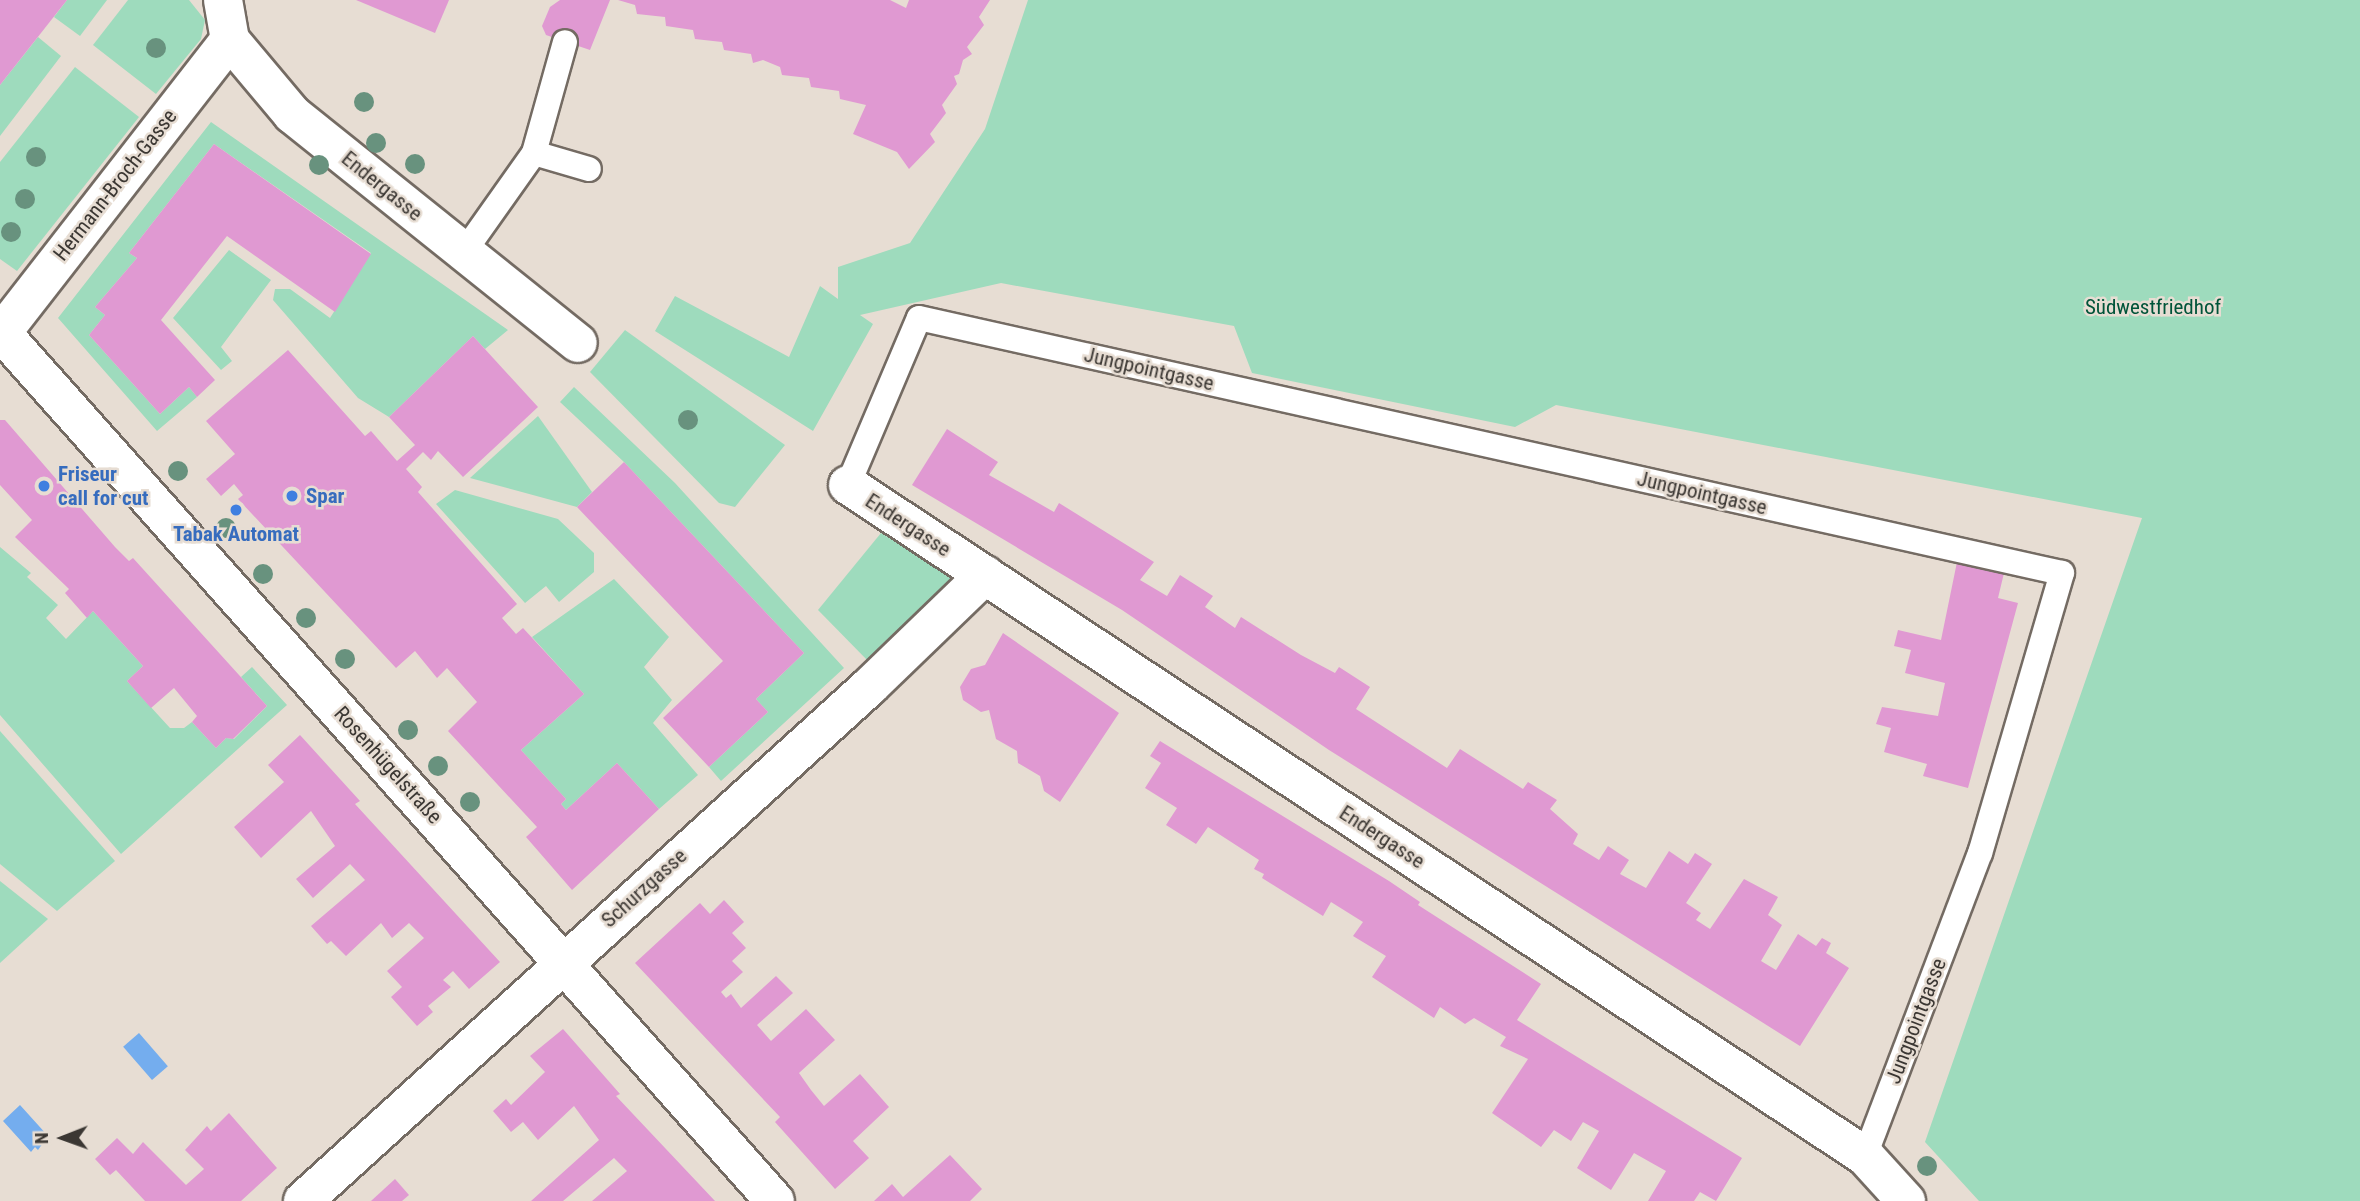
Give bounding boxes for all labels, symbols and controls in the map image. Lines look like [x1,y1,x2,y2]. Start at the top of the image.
street label: Hermann-Broch-Gasse [48,104,182,266]
street label: Endergasse [337,146,427,226]
park label: Südwestfriedhof [2085,294,2221,320]
street label: Jungpointgasse [1082,342,1216,396]
place label: Friseur call for cut [58,461,149,511]
street label: Jungpointgasse [1635,466,1769,520]
marker: Friseur call for cut [36,478,52,494]
place label: Spar [306,483,345,509]
marker: Spar [284,488,300,504]
street label: Endergasse [861,488,955,562]
marker: Tabak Automat [228,502,244,518]
place label: Tabak Automat [173,521,299,547]
street label: Rosenhügelstraße [329,701,447,829]
street label: Endergasse [1335,800,1429,874]
street label: Schurzgasse [596,843,692,933]
street label: Jungpointgasse [1881,955,1951,1087]
north arrow [28,1103,98,1173]
text: N [30,1132,53,1144]

